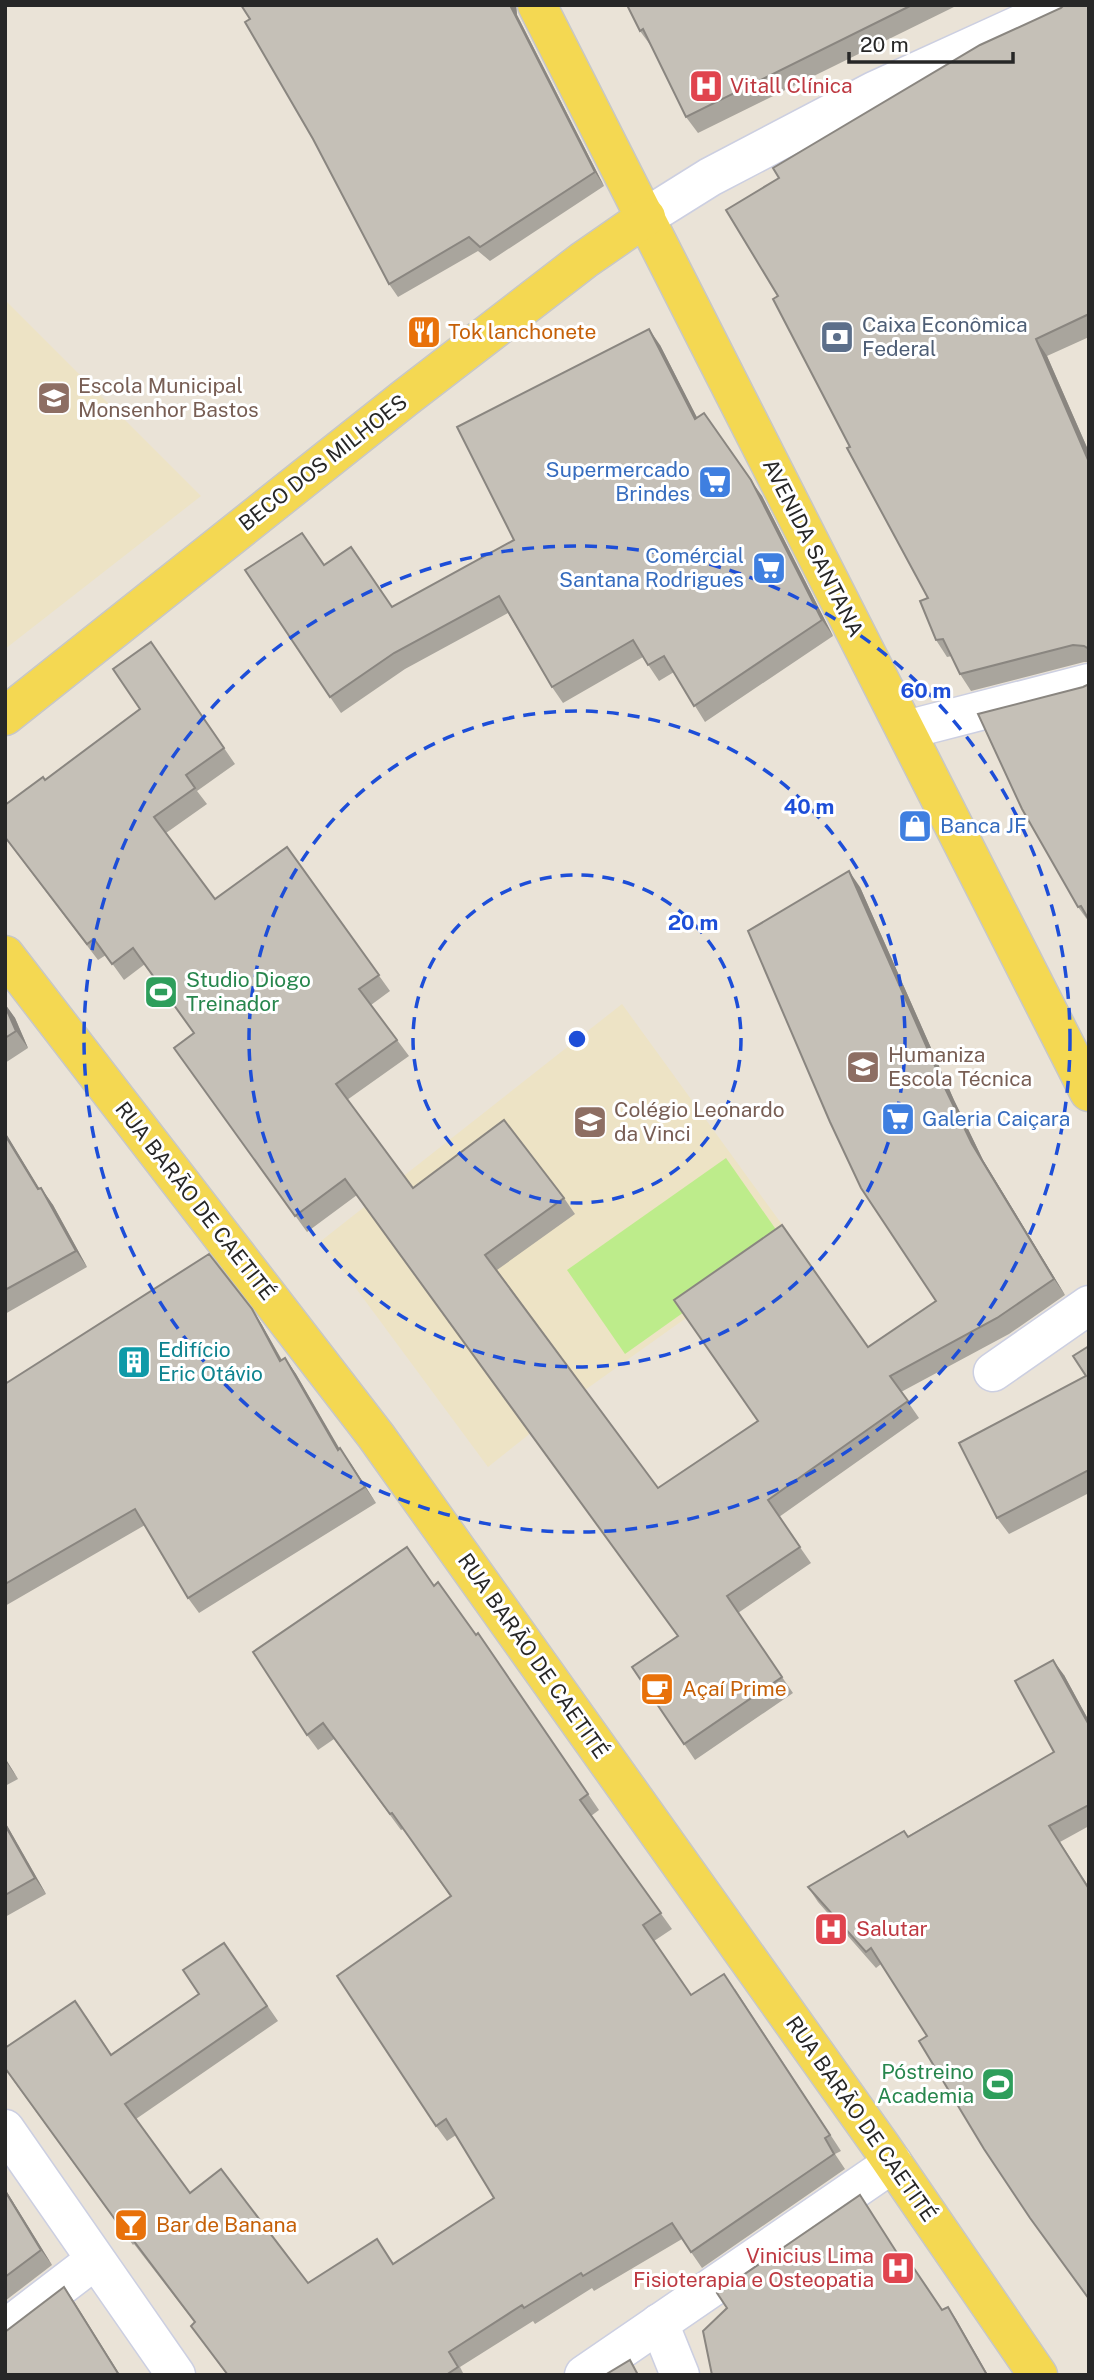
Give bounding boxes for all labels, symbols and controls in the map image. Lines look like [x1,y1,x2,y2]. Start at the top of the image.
scale bar [849,21,1014,65]
text: 20 m [860,32,909,57]
hospital icon: Vitall Clínica [687,67,725,105]
place label: Vitall Clínica [730,73,853,98]
place label: Caixa Econômica Federal [862,312,1028,361]
restaurant icon: Tok lanchonete [405,313,443,351]
bank icon: Caixa Econômica Federal [818,318,856,356]
place label: Tok lanchonete [448,319,596,344]
place label: Escola Municipal Monsenhor Bastos [78,373,259,422]
school or university icon: Escola Municipal Monsenhor Bastos [35,379,73,417]
street label: BECO DOS MILHOES [234,389,412,536]
street label: AVENIDA SANTANA [758,455,869,641]
place label: Supermercado Brindes [546,457,690,506]
supermarket icon: Supermercado Brindes [696,463,734,501]
place label: Comércial Santana Rodrigues [559,543,744,592]
supermarket icon: Comércial Santana Rodrigues [750,549,788,587]
text: 60 m [901,678,951,703]
text: 40 m [784,794,834,819]
shop icon: Banca JF [896,807,934,845]
place label: Banca JF [940,813,1026,838]
text: 20 m [668,910,718,935]
place label: Studio Diogo Treinador [186,967,311,1016]
sports icon: Studio Diogo Treinador [142,973,180,1011]
centre of rings [565,1027,589,1051]
place label: Humaniza Escola Técnica [888,1042,1032,1091]
school or university icon: Humaniza Escola Técnica [844,1048,882,1086]
street label: RUA BARÃO DE CAETITÉ [110,1097,281,1305]
place label: Colégio Leonardo da Vinci [614,1097,785,1146]
supermarket icon: Galeria Caiçara [879,1100,917,1138]
school or university icon: Colégio Leonardo da Vinci [571,1103,609,1141]
place label: Galeria Caiçara [922,1106,1070,1131]
place label: Edifício Eric Otávio [158,1337,263,1386]
building icon: Edifício Eric Otávio [115,1343,153,1381]
street label: RUA BARÃO DE CAETITÉ [453,1548,614,1763]
cafe icon: Açaí Prime [638,1670,676,1708]
place label: Açaí Prime [682,1676,787,1701]
hospital icon: Salutar [812,1910,850,1948]
place label: Salutar [856,1916,928,1941]
street label: RUA BARÃO DE CAETITÉ [781,2011,942,2226]
place label: Póstreino Academia [877,2059,974,2108]
sports icon: Póstreino Academia [979,2065,1017,2103]
bar icon: Bar de Banana [112,2206,150,2244]
place label: Bar de Banana [156,2212,297,2237]
place label: Vinicius Lima Fisioterapia e Osteopatia [633,2243,874,2292]
hospital icon: Vinicius Lima Fisioterapia e Osteopatia [879,2249,917,2287]

